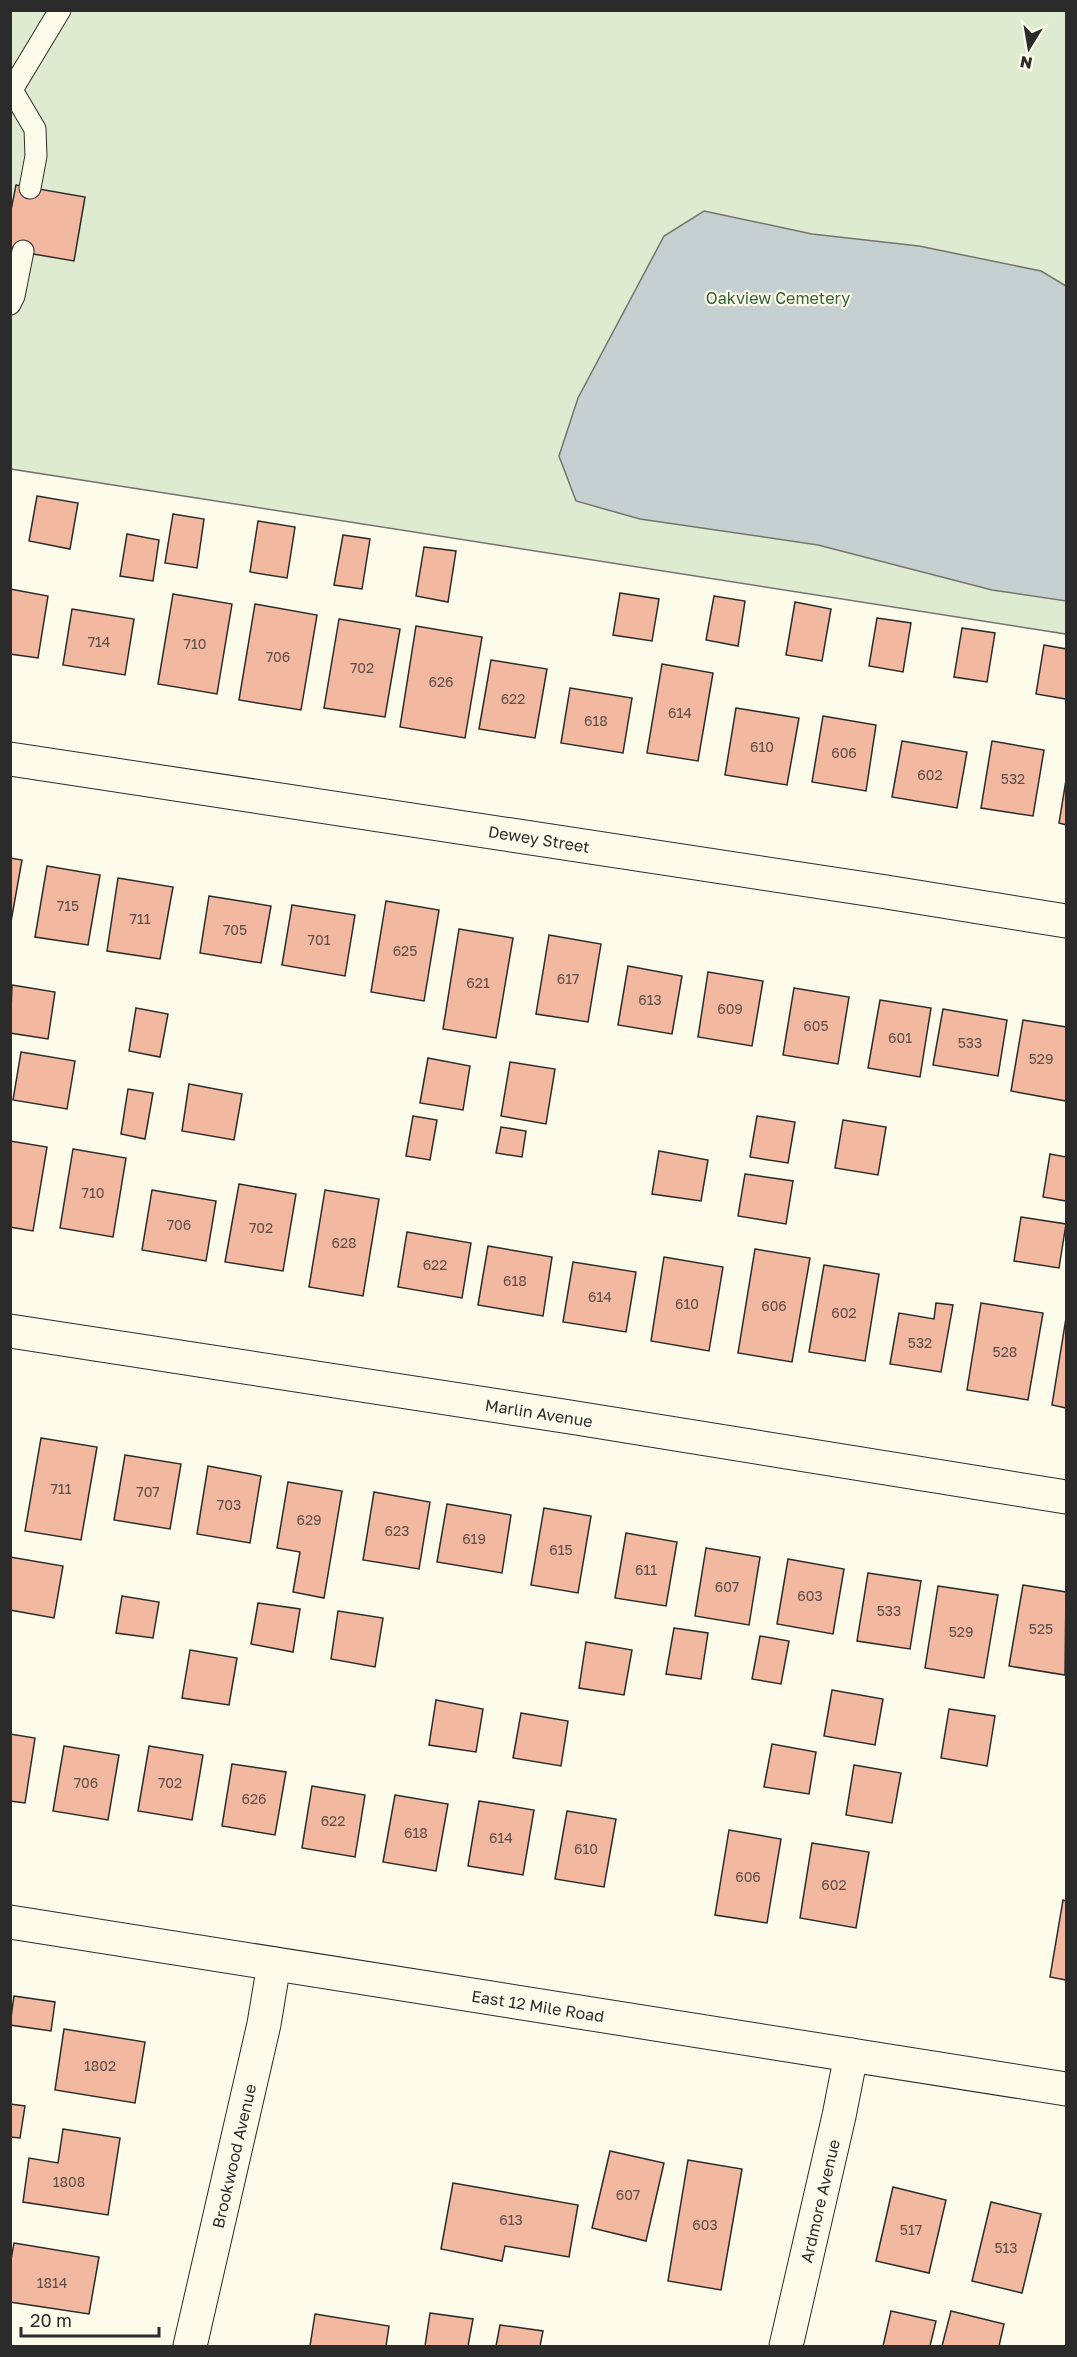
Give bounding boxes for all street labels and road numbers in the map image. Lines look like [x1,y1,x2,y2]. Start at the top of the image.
street label: Dewey Street [487,821,591,857]
street label: Marlin Avenue [484,1395,594,1431]
street label: East 12 Mile Road [470,1986,606,2026]
street label: Brookwood Avenue [208,2082,260,2230]
street label: Ardmore Avenue [796,2137,844,2265]

